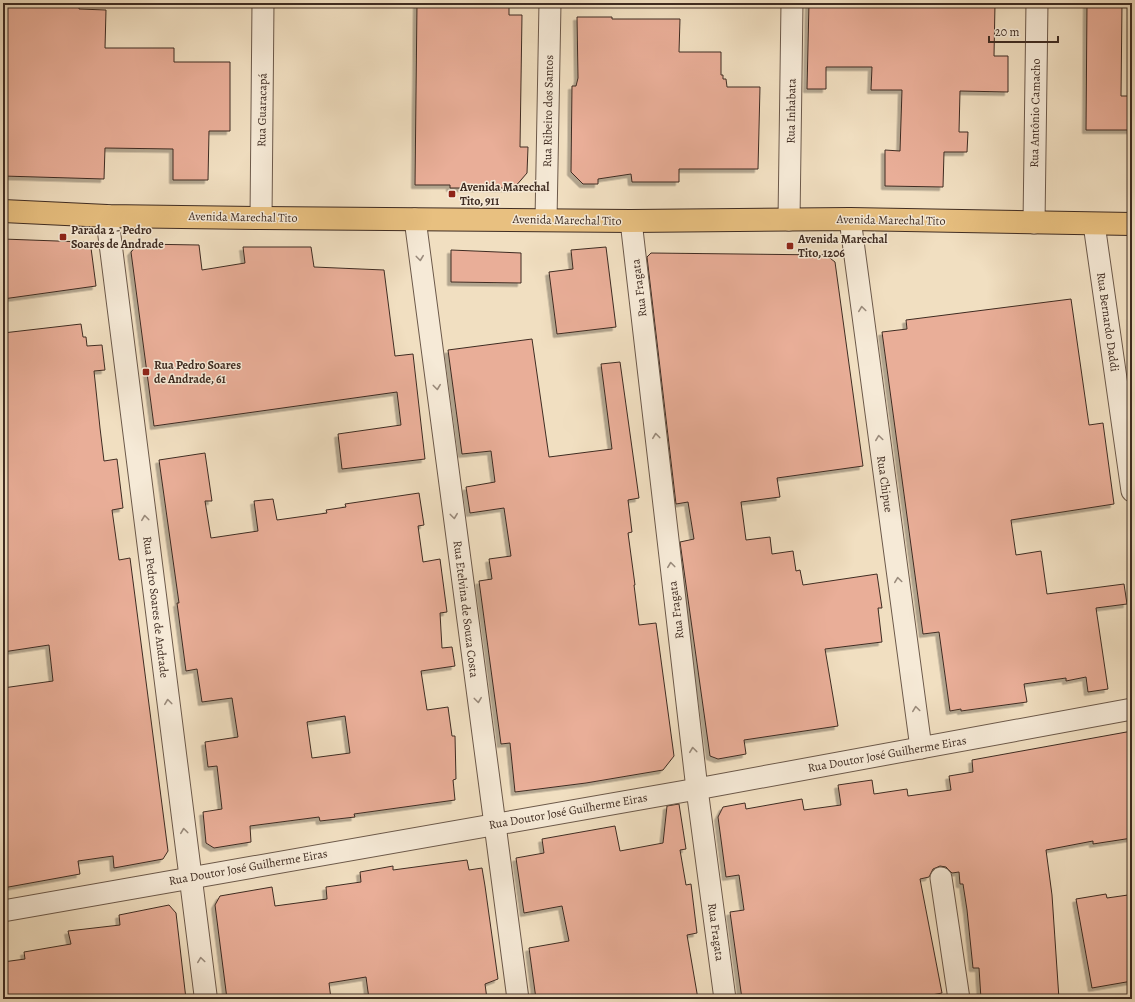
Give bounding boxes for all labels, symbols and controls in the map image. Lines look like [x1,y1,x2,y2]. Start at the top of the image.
scale bar [989,18,1058,44]
text: 20 m [995,24,1019,40]
street label: Rua Ribeiro dos Santos [539,55,557,167]
street label: Rua Antônio Camacho [1026,58,1044,168]
street label: Rua Guaracapá [253,73,271,147]
street label: Rua Inhabata [782,78,800,144]
place label: Avenida Marechal Tito, 911 [459,179,550,209]
marker: Avenida Marechal Tito, 911 [447,189,457,199]
street label: Avenida Marechal Tito [187,208,298,226]
street label: Avenida Marechal Tito [511,211,622,229]
street label: Avenida Marechal Tito [835,211,946,229]
place label: Parada 2 - Pedro Soares de Andrade [71,222,164,252]
place label: Avenida Marechal Tito, 1206 [797,231,888,261]
marker: Parada 2 - Pedro Soares de Andrade [58,232,68,242]
marker: Avenida Marechal Tito, 1206 [785,241,795,251]
one-way arrow [415,255,424,261]
street label: Rua Fragata [627,258,650,318]
street label: Rua Bernardo Daddi [1093,271,1123,373]
one-way arrow [858,306,867,312]
place label: Rua Pedro Soares de Andrade, 61 [154,357,241,387]
marker: Rua Pedro Soares de Andrade, 61 [141,367,151,377]
one-way arrow [432,384,441,390]
one-way arrow [652,433,661,439]
one-way arrow [875,435,884,441]
street label: Rua Chipue [873,455,897,513]
one-way arrow [449,513,458,519]
one-way arrow [140,515,149,521]
street label: Rua Pedro Soares de Andrade [139,535,173,679]
street label: Rua Etelvina de Souza Costa [450,540,482,679]
one-way arrow [667,562,676,568]
one-way arrow [894,577,903,583]
street label: Rua Fragata [664,580,687,640]
one-way arrow [473,697,482,703]
one-way arrow [164,699,173,706]
one-way arrow [912,706,921,712]
street label: Rua Doutor José Guilherme Eiras [806,732,968,776]
one-way arrow [688,747,697,753]
street label: Rua Doutor José Guilherme Eiras [487,789,649,833]
one-way arrow [180,828,189,834]
street label: Rua Doutor José Guilherme Eiras [167,845,329,889]
street label: Rua Fragata [704,902,728,962]
one-way arrow [197,957,206,963]

